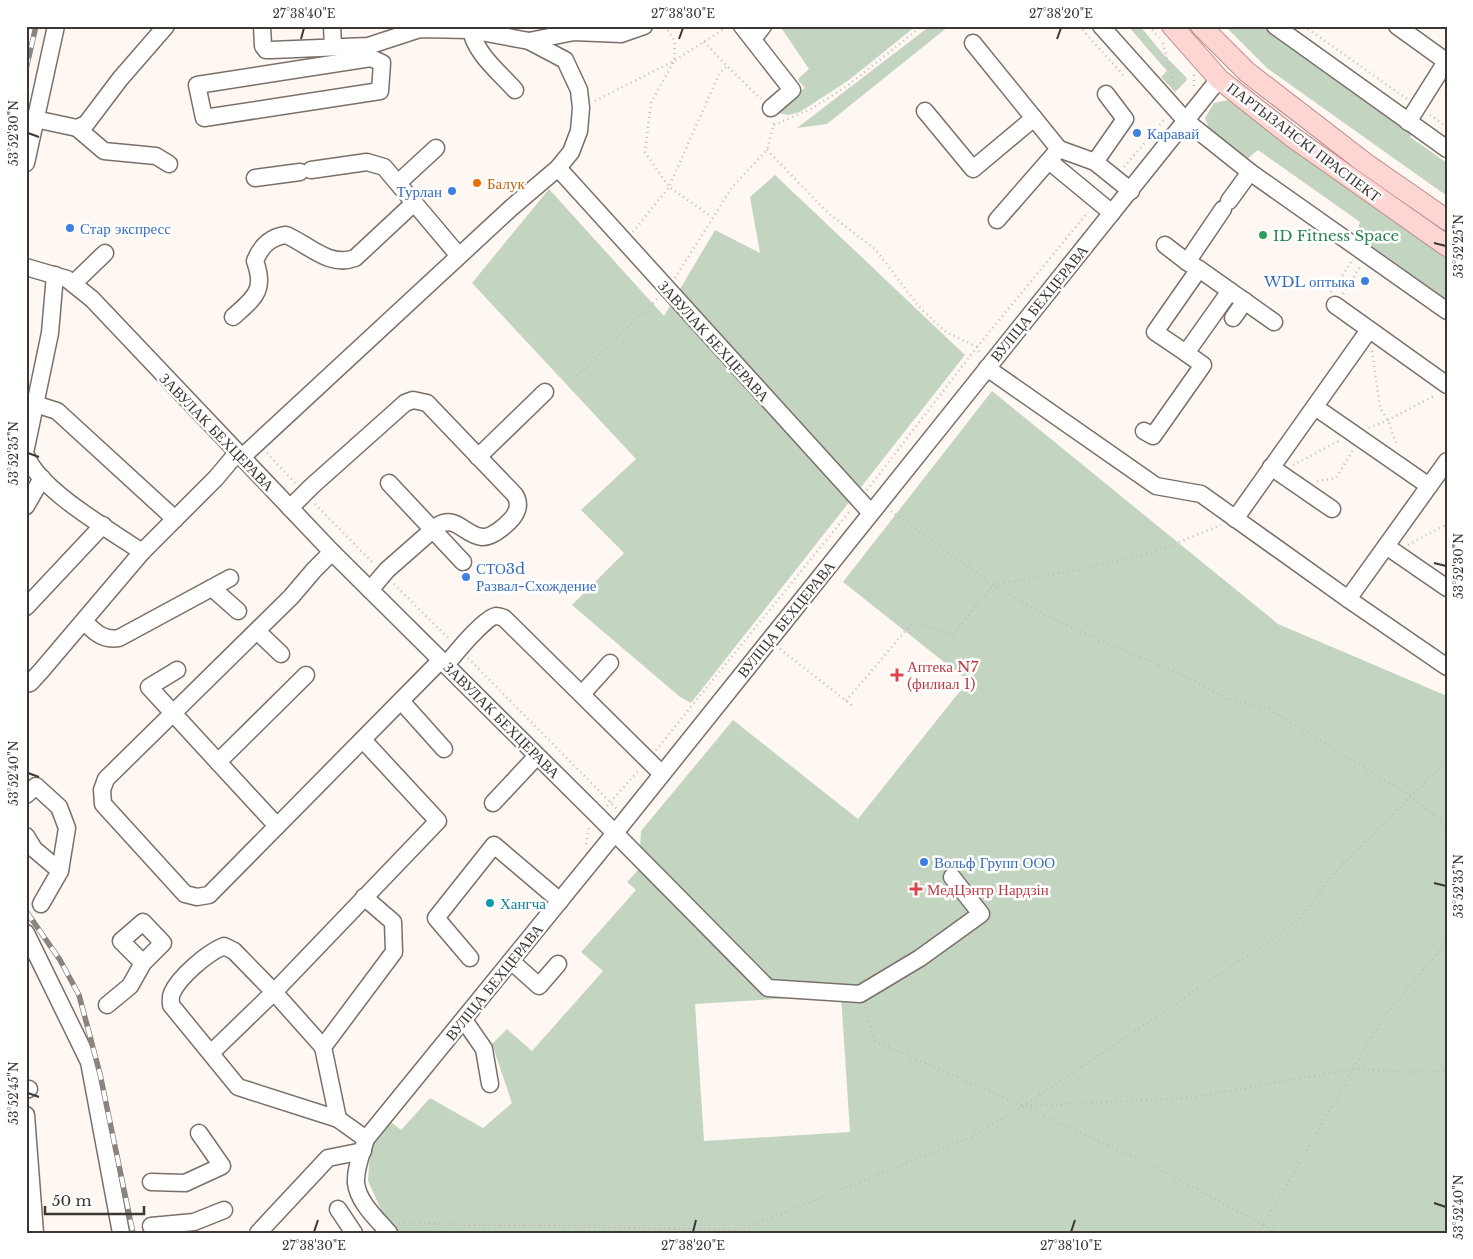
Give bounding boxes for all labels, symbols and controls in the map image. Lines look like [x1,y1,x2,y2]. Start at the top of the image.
text: 27°38'40"E [272,6,336,21]
text: 27°38'30"E [651,6,715,21]
text: 27°38'20"E [1029,6,1093,21]
street label: ПАРТЫЗАНСКІ ПРАСПЕКТ [1223,78,1385,206]
text: 53°52'30"N [6,100,21,166]
place label: Каравай [1147,124,1199,143]
marker: Каравай [1131,127,1143,139]
place label: Балук [487,174,525,193]
marker: Балук [471,177,483,189]
place label: Турлан [397,182,442,201]
marker: Турлан [446,185,458,197]
text: 53°52'25"N [1451,214,1466,278]
place label: Стар экспресс [80,219,171,238]
marker: Стар экспресс [64,222,76,234]
place label: ID Fitness Space [1273,226,1399,245]
marker: ID Fitness Space [1257,229,1269,241]
street label: ВУЛІЦА БЕХЦЕРАВА [986,241,1092,365]
place label: WDL оптыка [1263,272,1355,291]
marker: WDL оптыка [1359,275,1371,287]
street label: ЗАВУЛАК БЕХЦЕРАВА [654,276,774,406]
street label: ЗАВУЛАК БЕХЦЕРАВА [156,369,279,495]
text: 53°52'35"N [6,421,21,485]
text: 53°52'30"N [1451,533,1466,599]
street label: ВУЛІЦА БЕХЦЕРАВА [733,557,839,681]
place label: СТО3d Развал-Схождение [476,559,597,595]
marker: СТО3d Развал-Схождение [460,571,472,583]
place label: Аптека N7 (филиал 1) [907,657,979,693]
street label: ЗАВУЛАК БЕХЦЕРАВА [440,658,564,782]
marker: Аптека N7 (филиал 1) [891,669,903,681]
text: 53°52'40"N [6,740,21,806]
place label: Вольф Групп ООО [934,853,1055,872]
text: 53°52'35"N [1451,854,1466,918]
marker: Вольф Групп ООО [918,856,930,868]
place label: МедЦэнтр Нардзін [927,880,1049,899]
marker: МедЦэнтр Нардзін [909,882,923,896]
place label: Хангча [500,894,546,913]
marker: Хангча [484,897,496,909]
street label: ВУЛІЦА БЕХЦЕРАВА [441,920,547,1044]
text: 53°52'45"N [6,1061,21,1125]
text: 53°52'40"N [1451,1174,1466,1240]
scale bar [45,1184,144,1216]
text: 50 m [52,1191,92,1210]
text: 27°38'30"E [282,1238,346,1253]
text: 27°38'20"E [661,1238,725,1253]
text: 27°38'10"E [1040,1238,1102,1253]

